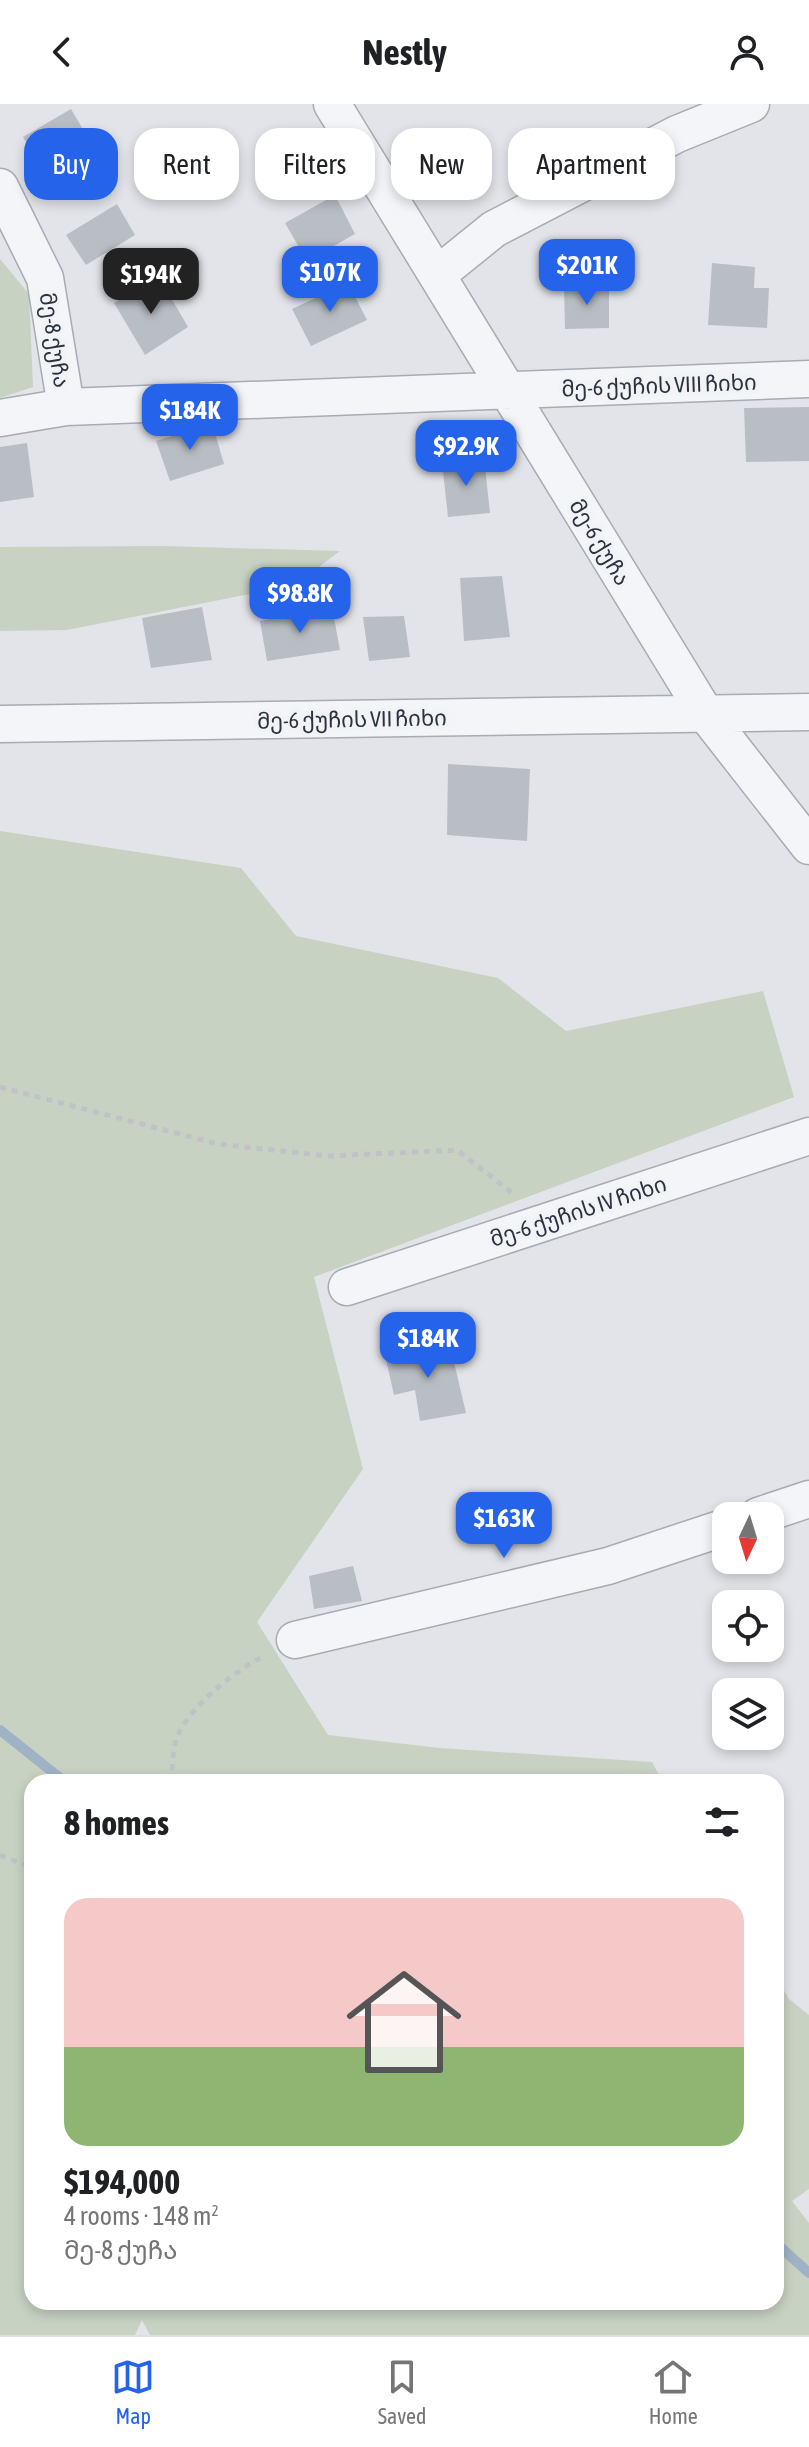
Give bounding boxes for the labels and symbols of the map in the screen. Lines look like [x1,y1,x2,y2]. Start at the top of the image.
pin: $201K [531,239,643,307]
pin: $107K [274,246,386,314]
pin: $194K [95,248,207,316]
street label: მე-8 ქუჩა [35,291,75,389]
street label: მე-6 ქუჩის VIII ჩიხი [561,369,757,401]
pin: $184K [134,384,246,452]
pin: $92.9K [401,420,531,488]
street label: მე-6 ქუჩა [564,494,636,590]
pin: $98.8K [235,567,365,635]
street label: მე-6 ქუჩის VII ჩიხი [257,704,447,734]
street label: მე-6 ქუჩის IV ჩიხი [486,1170,670,1252]
pin: $184K [372,1312,484,1380]
pin: $163K [448,1492,560,1560]
north arrow [712,1502,784,1574]

